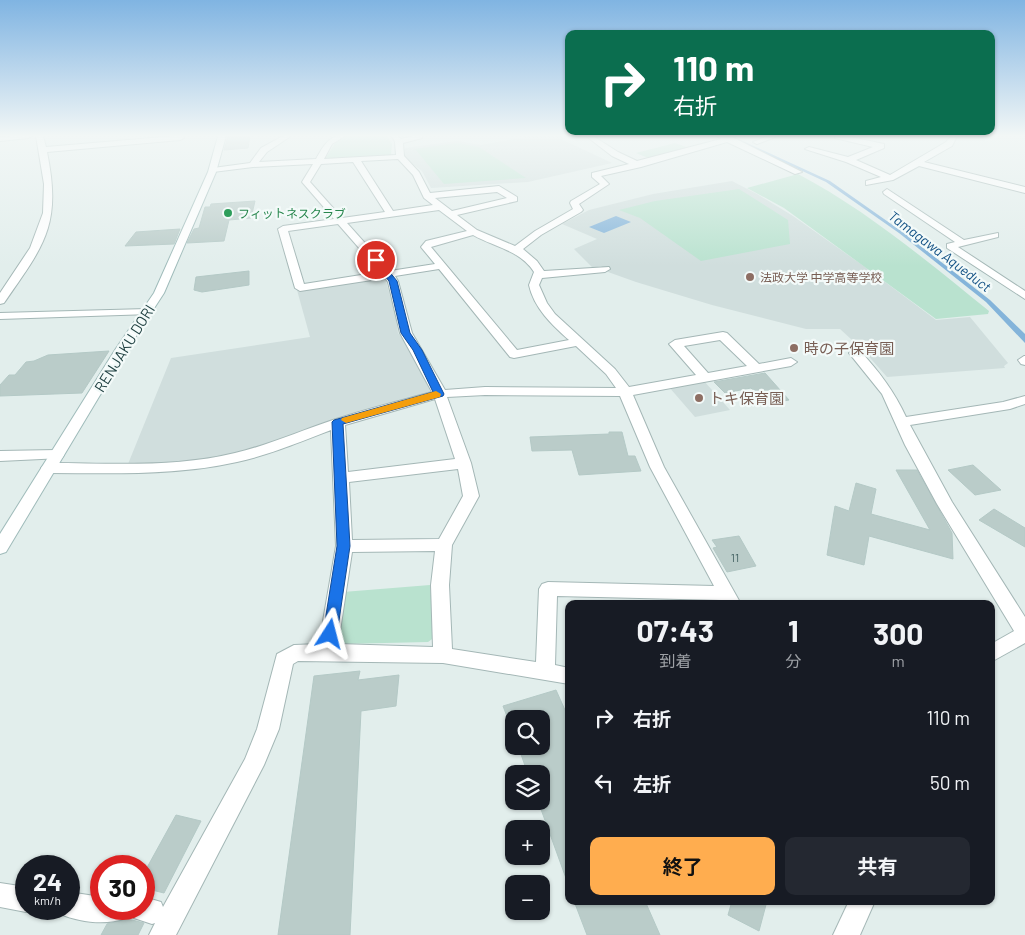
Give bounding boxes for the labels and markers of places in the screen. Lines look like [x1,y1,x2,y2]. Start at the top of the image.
place label: フィットネスクラブ [238,206,346,220]
marker: フィットネスクラブ [222,207,234,219]
pin [355,239,397,281]
place label: 法政大学 中学高等学校 [760,270,882,284]
marker: 法政大学 中学高等学校 [744,271,756,283]
place label: 時の子保育園 [804,339,894,357]
marker: 時の子保育園 [788,342,800,354]
place label: トキ保育園 [709,389,784,407]
marker: トキ保育園 [693,392,705,404]

